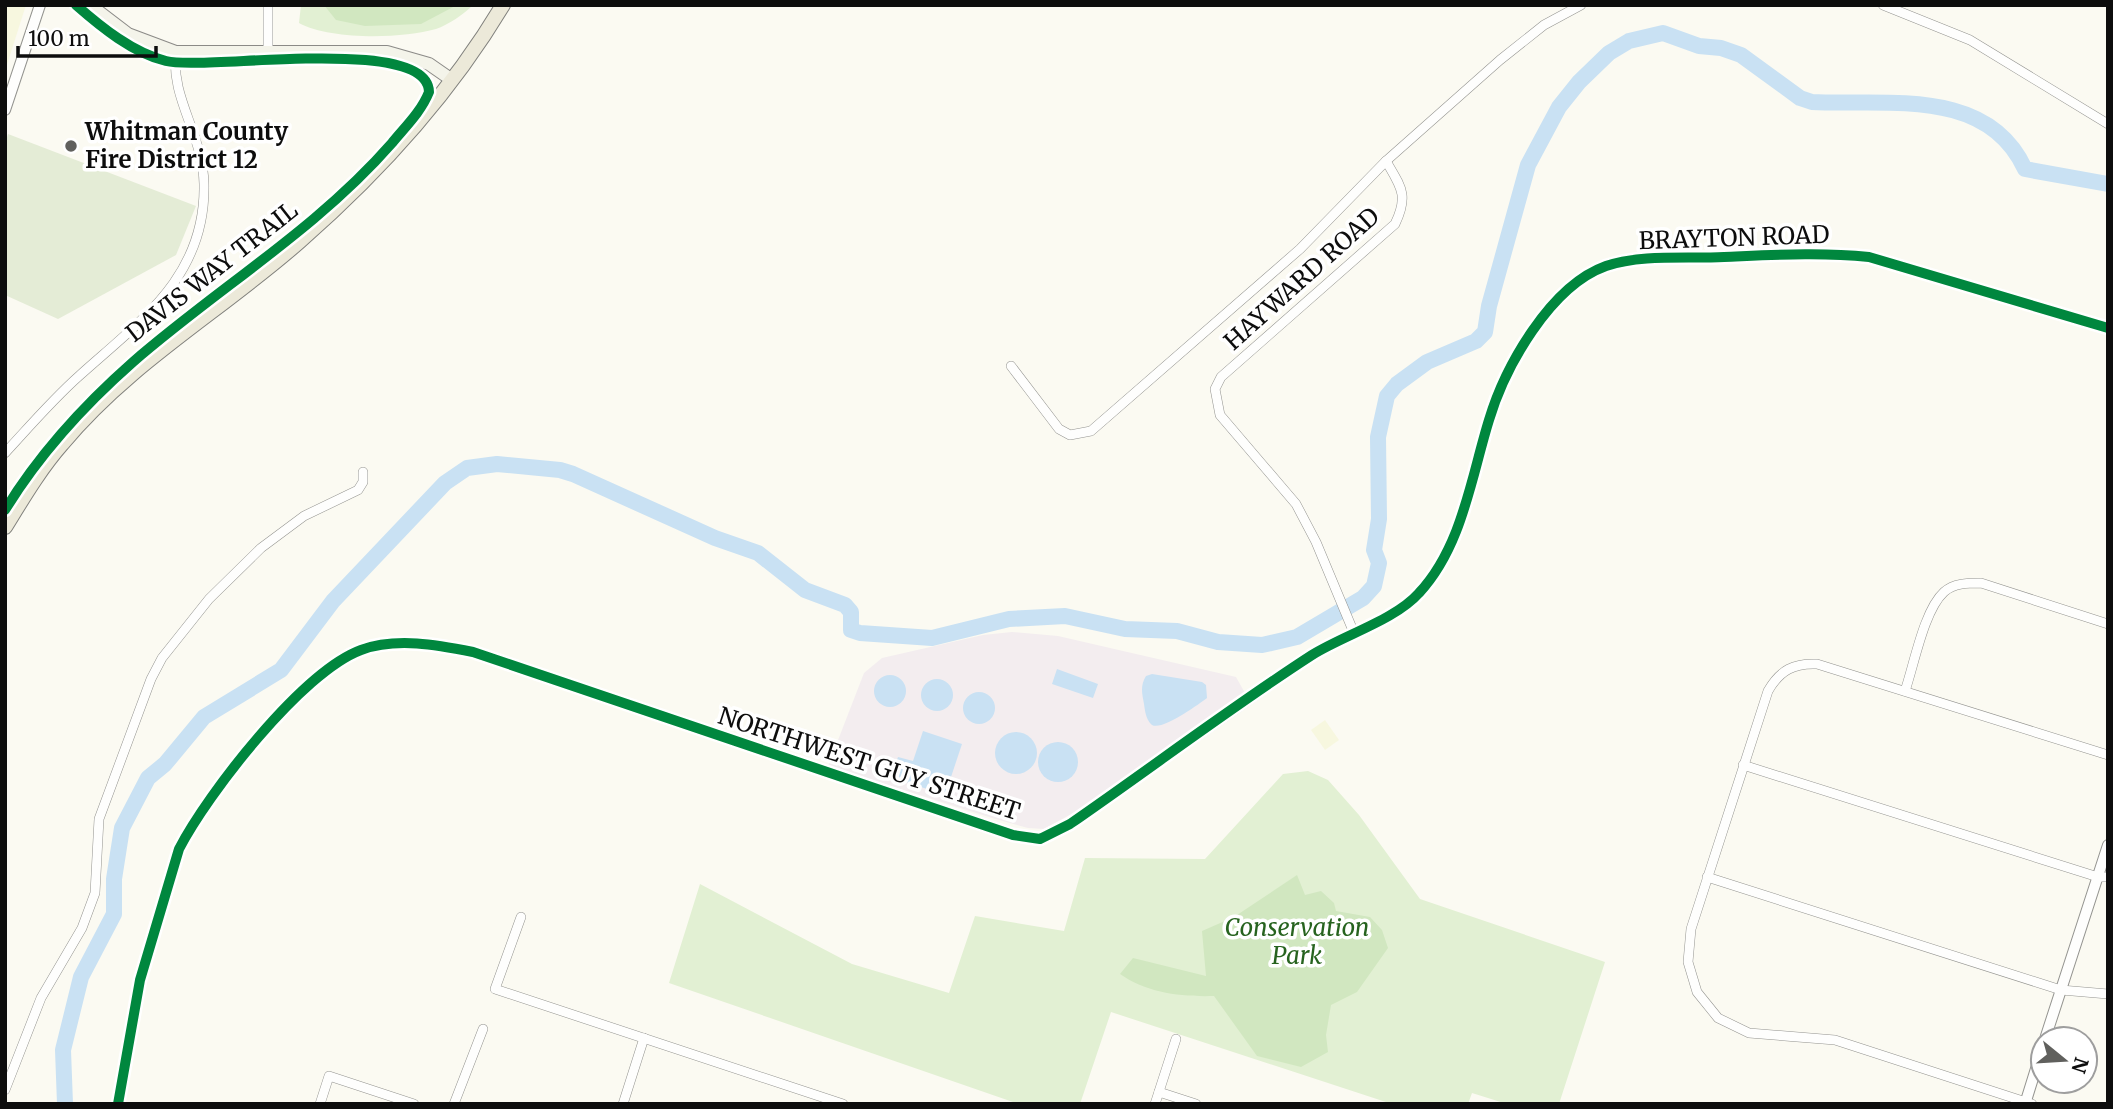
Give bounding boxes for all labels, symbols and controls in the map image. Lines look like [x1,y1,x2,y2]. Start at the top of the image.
scale bar [18,14,156,58]
text: 100 m [28,25,90,52]
place label: Whitman County Fire District 12 [84,116,289,175]
marker: Whitman County Fire District 12 [63,138,79,154]
street label: DAVIS WAY TRAIL [119,195,304,348]
street label: HAYWARD ROAD [1217,201,1386,357]
street label: BRAYTON ROAD [1638,219,1830,256]
street label: NORTHWEST GUY STREET [714,700,1024,827]
park label: Conservation Park [1225,912,1369,971]
north arrow [2029,1025,2099,1095]
text: N [2066,1054,2094,1076]

